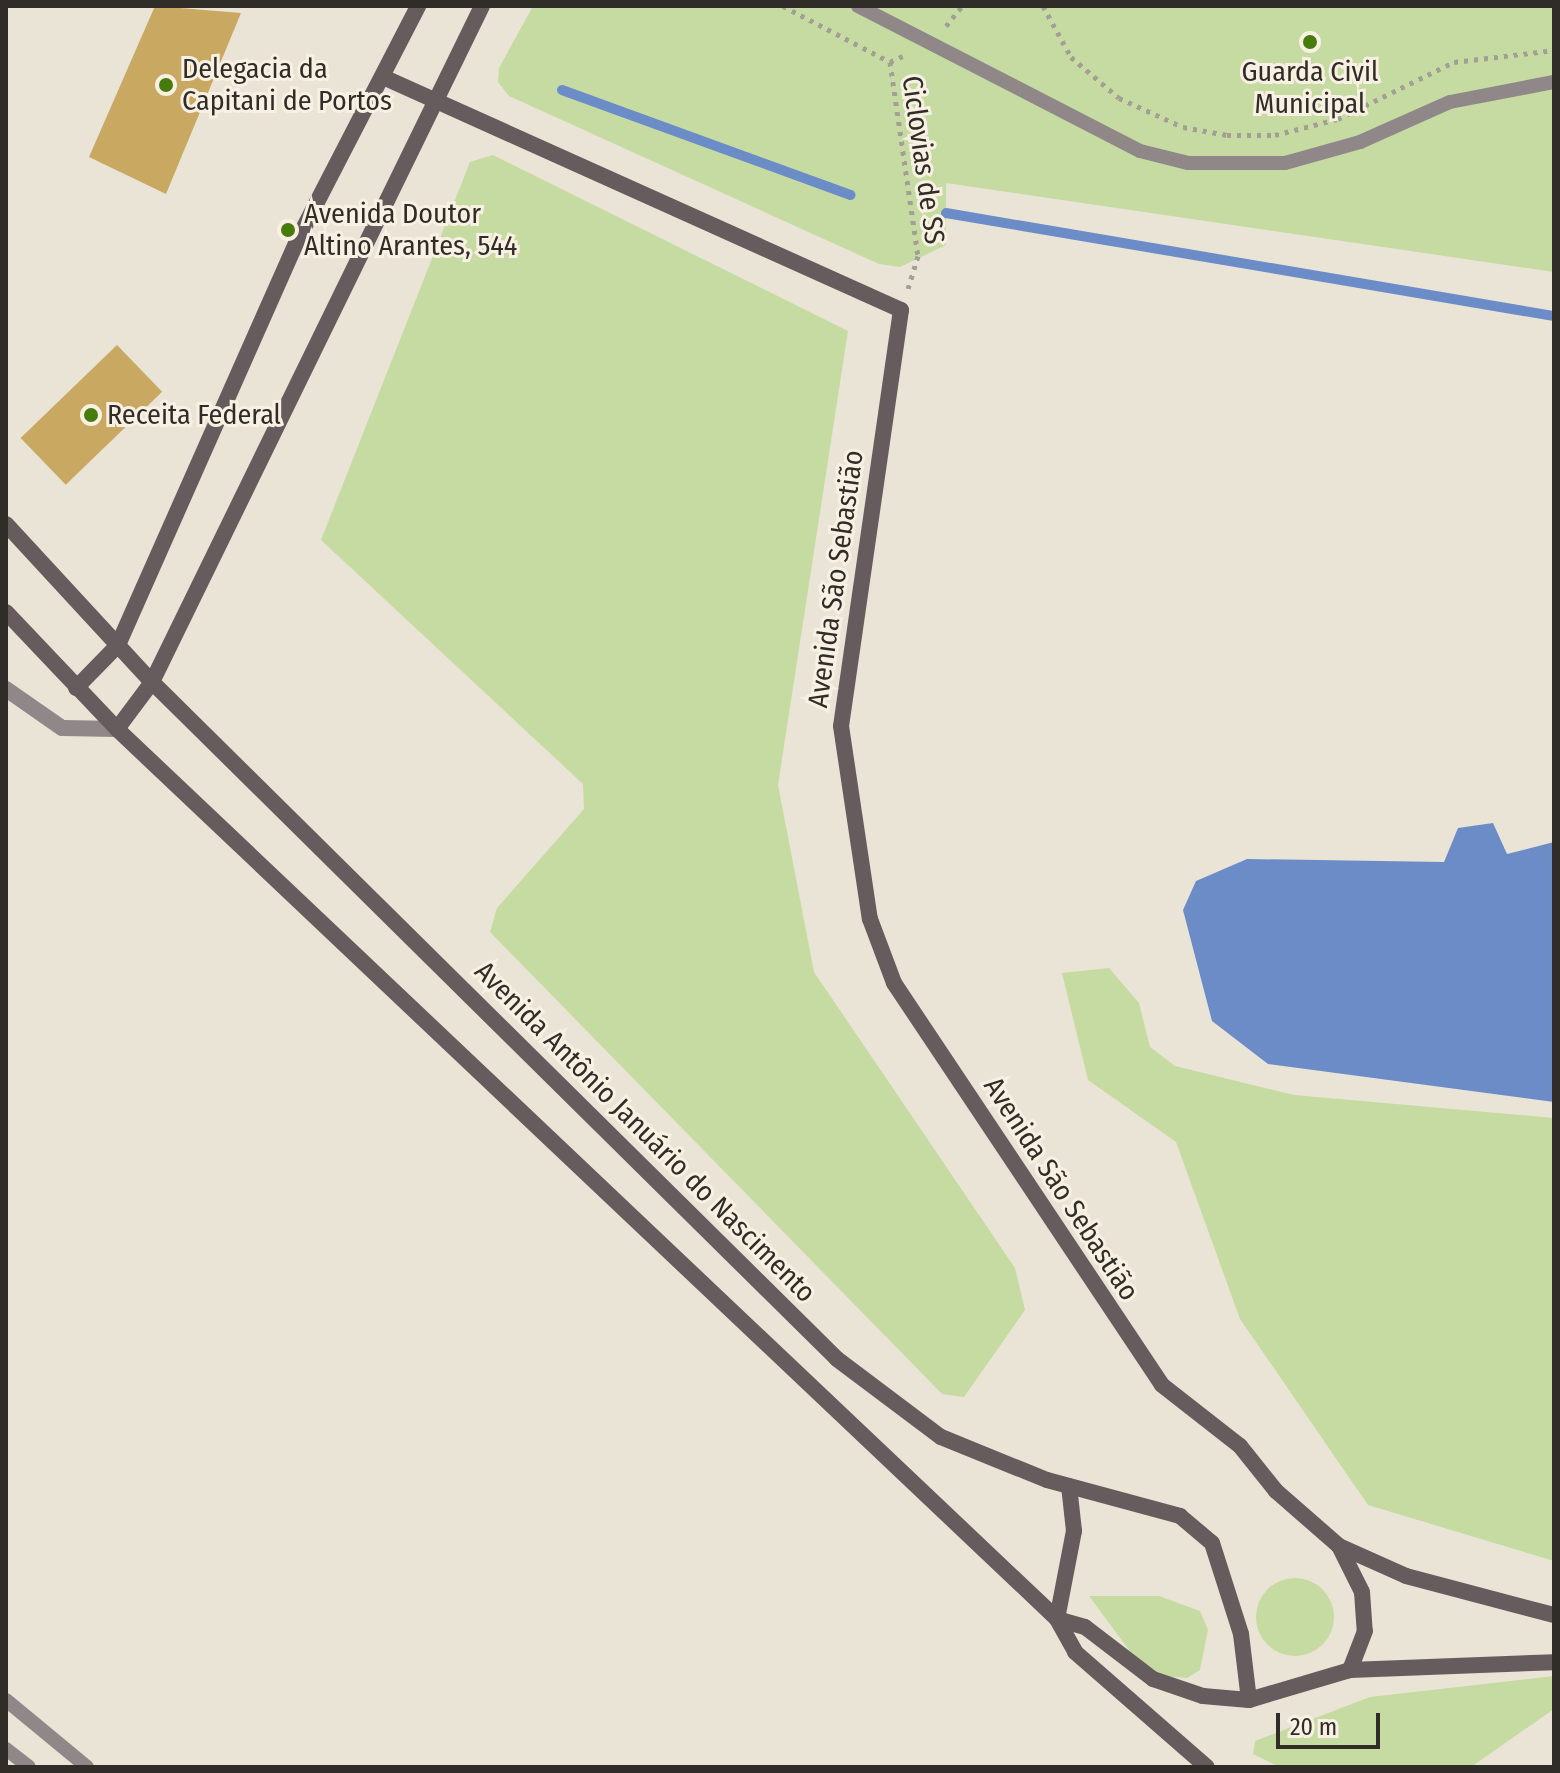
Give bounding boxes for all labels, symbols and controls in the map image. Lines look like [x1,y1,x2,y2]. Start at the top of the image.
marker: Guarda Civil Municipal [1301,33,1319,51]
place label: Delegacia da Capitani de Portos [182,52,392,118]
place label: Guarda Civil Municipal [1242,55,1378,121]
street label: Ciclovias de SS [895,74,951,246]
marker: Delegacia da Capitani de Portos [157,76,175,94]
place label: Avenida Doutor Altino Arantes, 544 [304,197,517,263]
marker: Avenida Doutor Altino Arantes, 544 [279,221,297,239]
place label: Receita Federal [107,398,281,432]
marker: Receita Federal [82,406,100,424]
street label: Avenida São Sebastião [801,448,871,710]
street label: Avenida Antônio Januário do Nascimento [468,955,822,1309]
street label: Avenida São Sebastião [976,1071,1146,1307]
scale bar [1280,1697,1384,1747]
text: 20 m [1290,1713,1337,1741]

